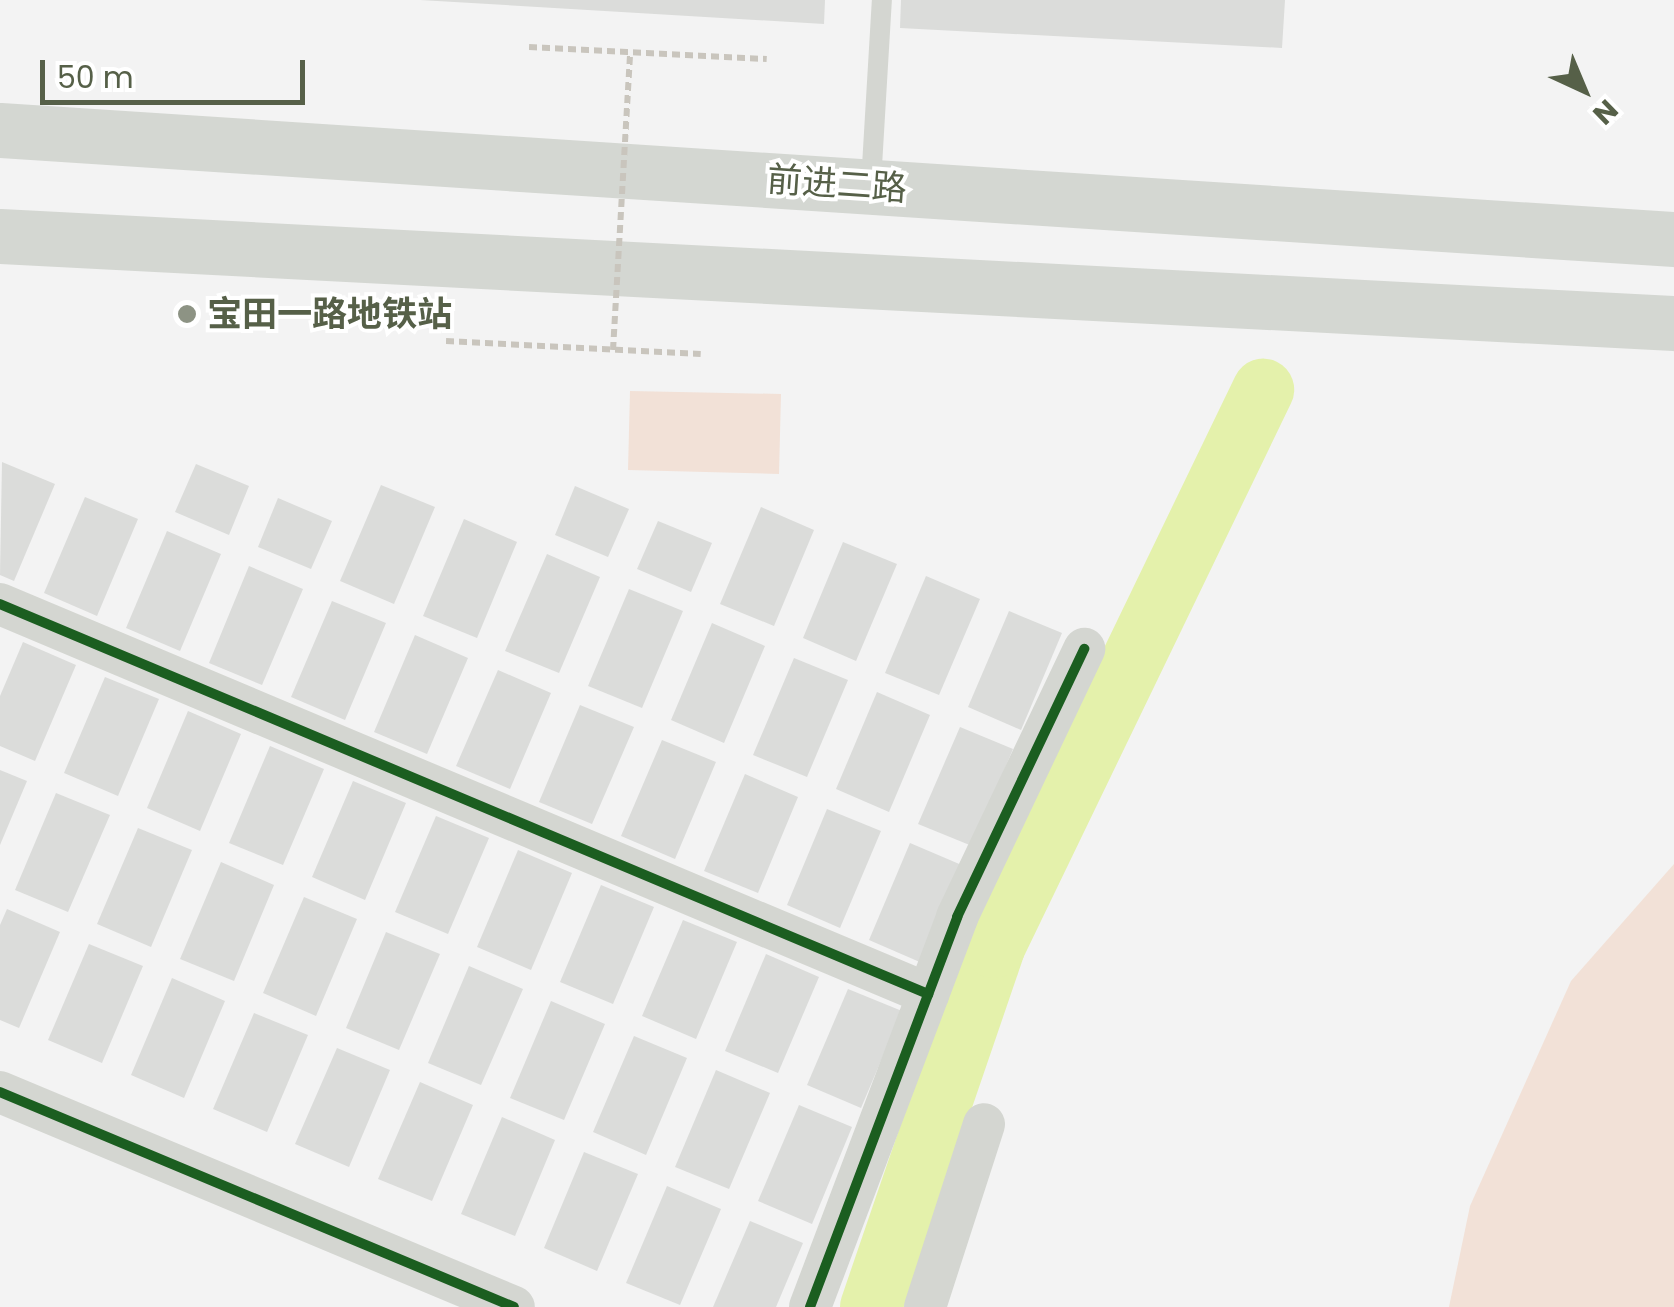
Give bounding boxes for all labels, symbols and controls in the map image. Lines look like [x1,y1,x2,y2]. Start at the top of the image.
scale bar [45,40,310,102]
north arrow [1534,40,1634,140]
text: 50 m [57,56,134,99]
text: N [1584,91,1626,133]
street label: 前进二路 [766,158,908,210]
place label: 宝田一路地铁站 [207,293,452,335]
marker: 宝田一路地铁站 [176,303,198,325]

